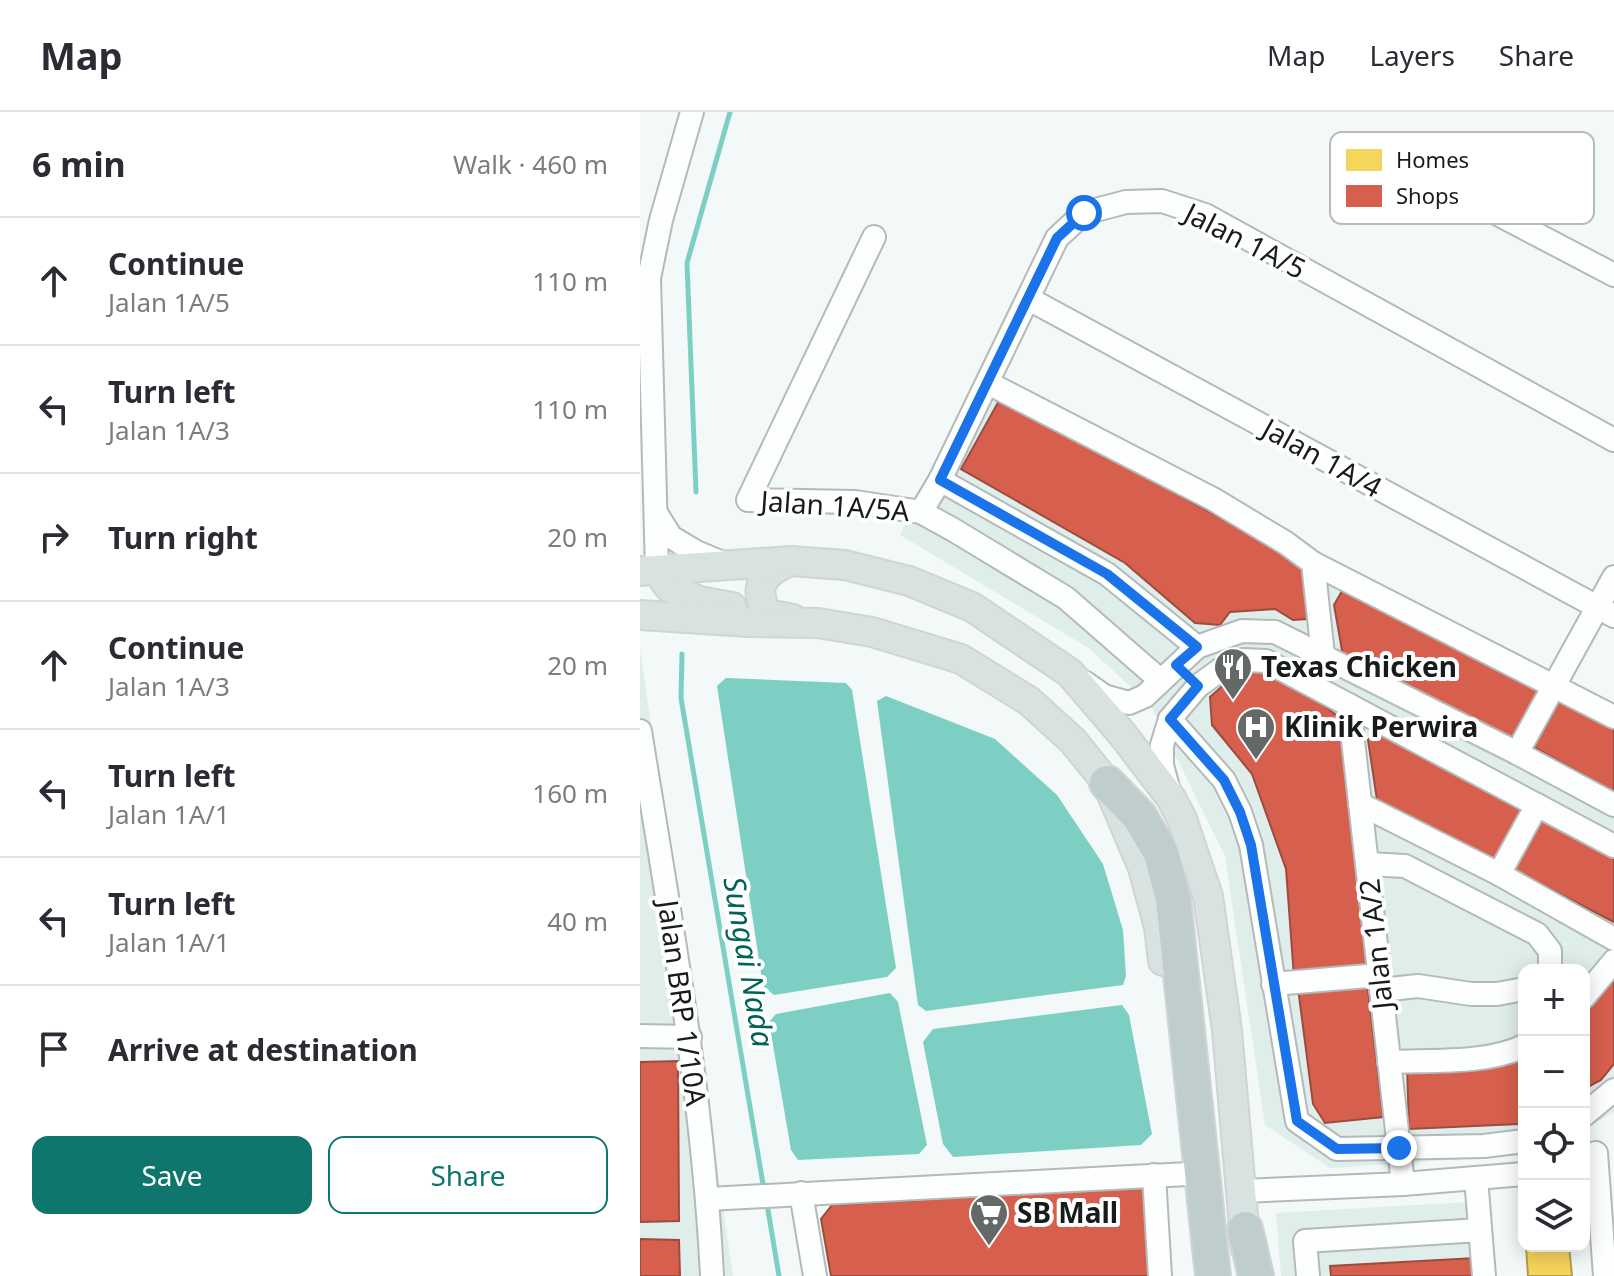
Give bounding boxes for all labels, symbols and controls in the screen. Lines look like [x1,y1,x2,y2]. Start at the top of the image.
text: Map [40,29,123,81]
text: Map [1267,36,1325,74]
text: Layers [1369,36,1455,74]
text: Share [1499,36,1574,74]
legend [1330,132,1594,224]
text: 6 min [32,141,126,187]
text: Homes [1396,144,1469,174]
text: Walk · 460 m [453,146,608,182]
text: Shops [1396,180,1459,210]
street label: Jalan 1A/5 [1176,192,1313,287]
route start [1066,195,1102,231]
text: Continue [108,243,244,284]
icon: ahead [32,259,76,303]
text: 110 m [532,263,608,299]
text: Jalan 1A/5 [108,284,230,320]
text: Turn left [108,371,236,412]
icon: left [32,387,76,431]
text: 110 m [532,391,608,427]
street label: Jalan 1A/4 [1253,407,1389,506]
text: Jalan 1A/3 [108,412,230,448]
street label: Jalan 1A/5A [756,481,911,529]
icon: right [32,515,76,559]
text: Turn right [108,517,258,558]
text: 20 m [547,519,608,555]
text: Continue [108,627,244,668]
icon: ahead [32,643,76,687]
restaurant icon: Texas Chicken [1212,646,1254,701]
text: 20 m [547,647,608,683]
place label: Texas Chicken [1261,647,1457,685]
text: Jalan 1A/3 [108,668,230,704]
hospital icon: Klinik Perwira [1235,706,1277,761]
place label: Klinik Perwira [1284,707,1478,745]
text: Turn left [108,755,236,796]
icon: left [32,771,76,815]
text: 160 m [532,775,608,811]
text: Jalan 1A/1 [108,796,230,832]
water label: Sungai Nada [714,873,785,1050]
street label: Jalan 1A/2 [1349,877,1401,1014]
text: Turn left [108,883,236,924]
street label: Jalan BRP 1/10A [649,895,716,1108]
icon: left [32,899,76,943]
text: 40 m [547,903,608,939]
text: Jalan 1A/1 [108,924,230,960]
map controls [1518,964,1590,1252]
button: + [1518,964,1590,1036]
icon: arrive [32,1027,76,1071]
text: Arrive at destination [108,1029,418,1070]
button: − [1518,1036,1590,1108]
button: locate [1518,1108,1590,1180]
route end [1381,1130,1417,1166]
button: Save [32,1136,312,1214]
button: Share [328,1136,608,1214]
button: layers [1518,1180,1590,1252]
supermarket icon: SB Mall [968,1192,1010,1247]
place label: SB Mall [1017,1193,1118,1231]

